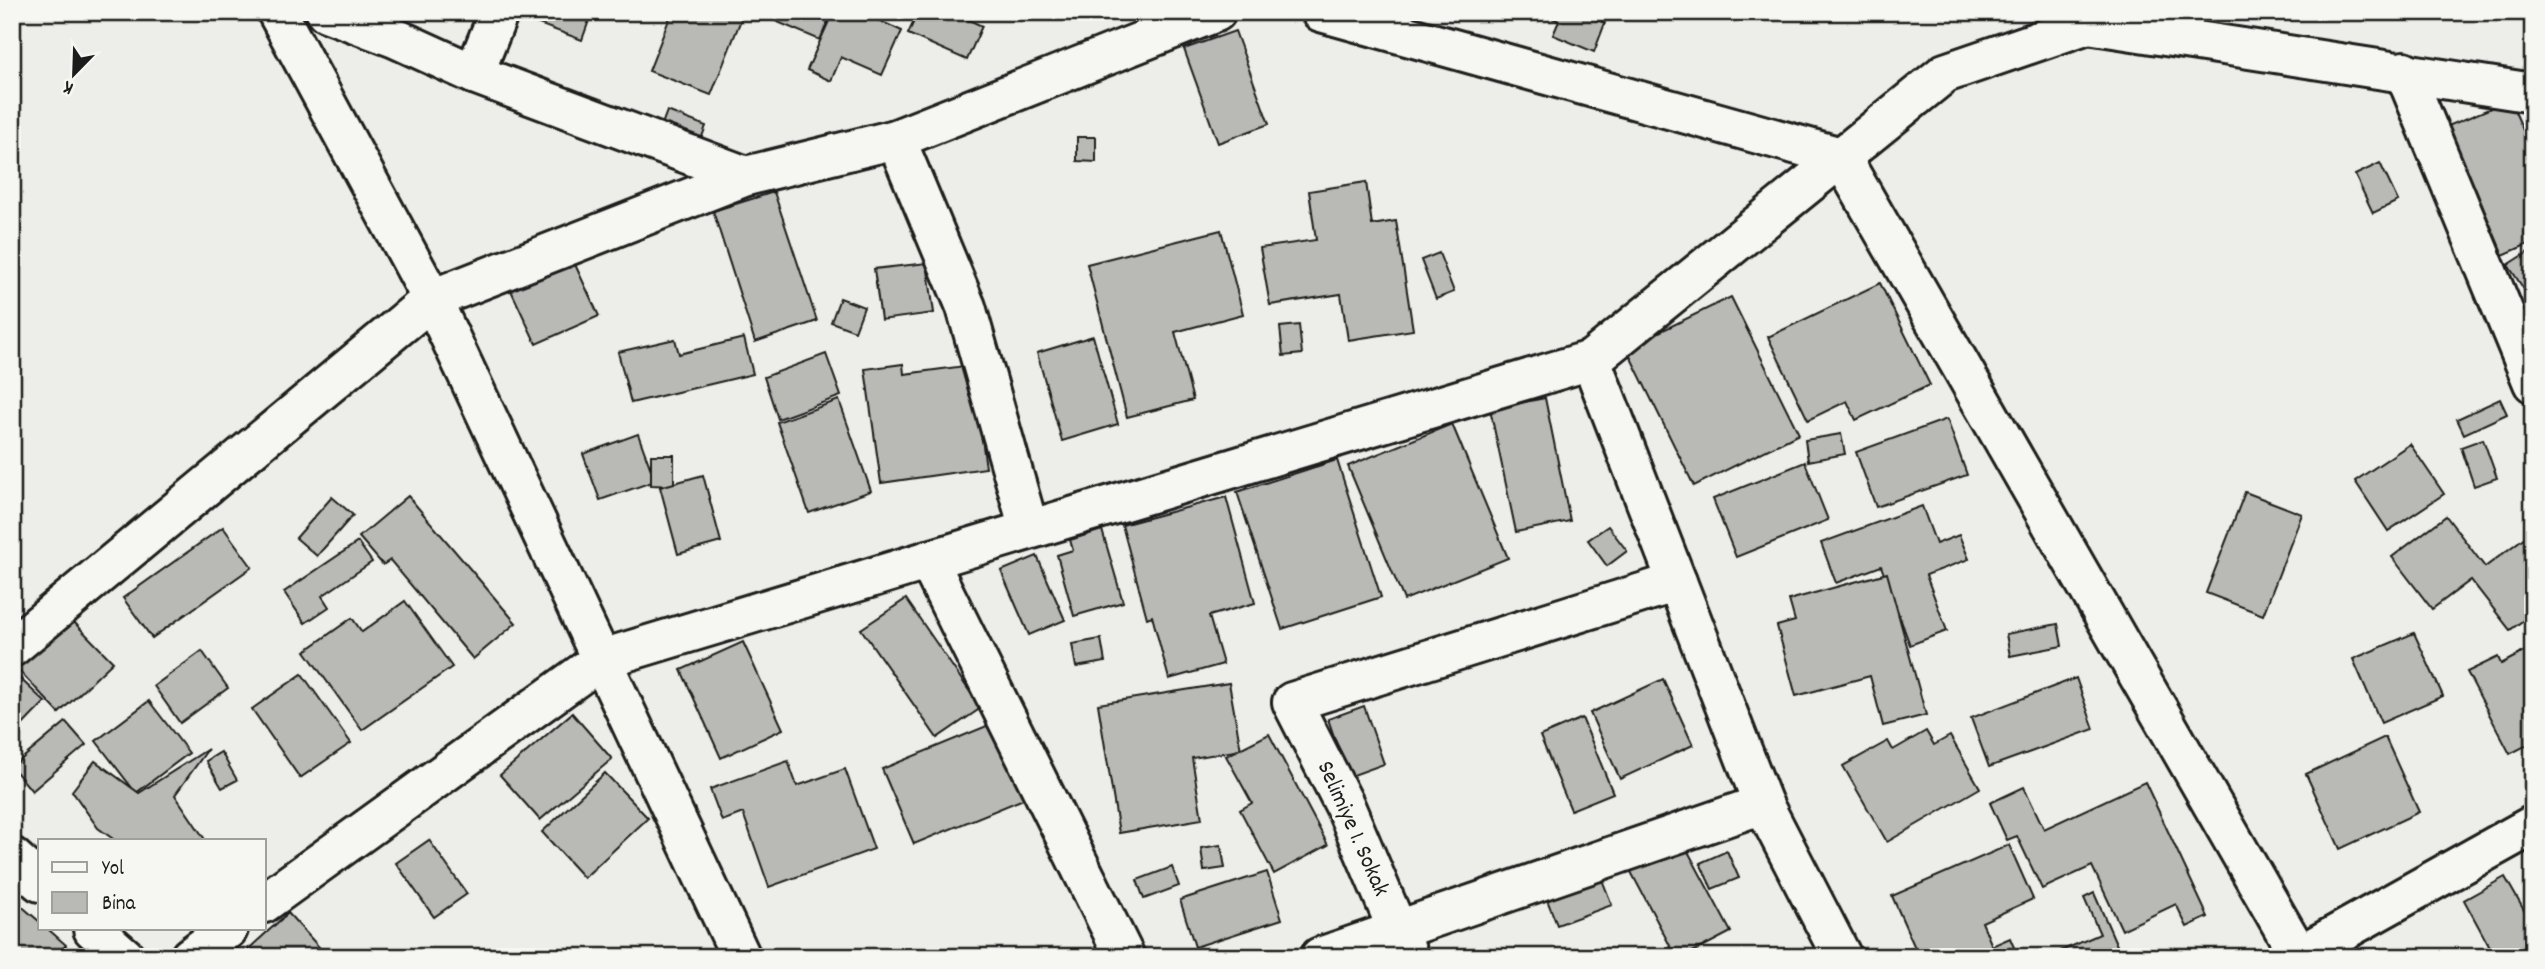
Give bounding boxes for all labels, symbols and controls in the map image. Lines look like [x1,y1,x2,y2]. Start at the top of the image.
north arrow [38,38,108,108]
text: K [59,72,78,101]
street label: Selimiye 1. Sokak [1307,756,1397,902]
legend [38,839,266,930]
text: Yol [102,855,124,885]
text: Bina [102,890,136,920]

